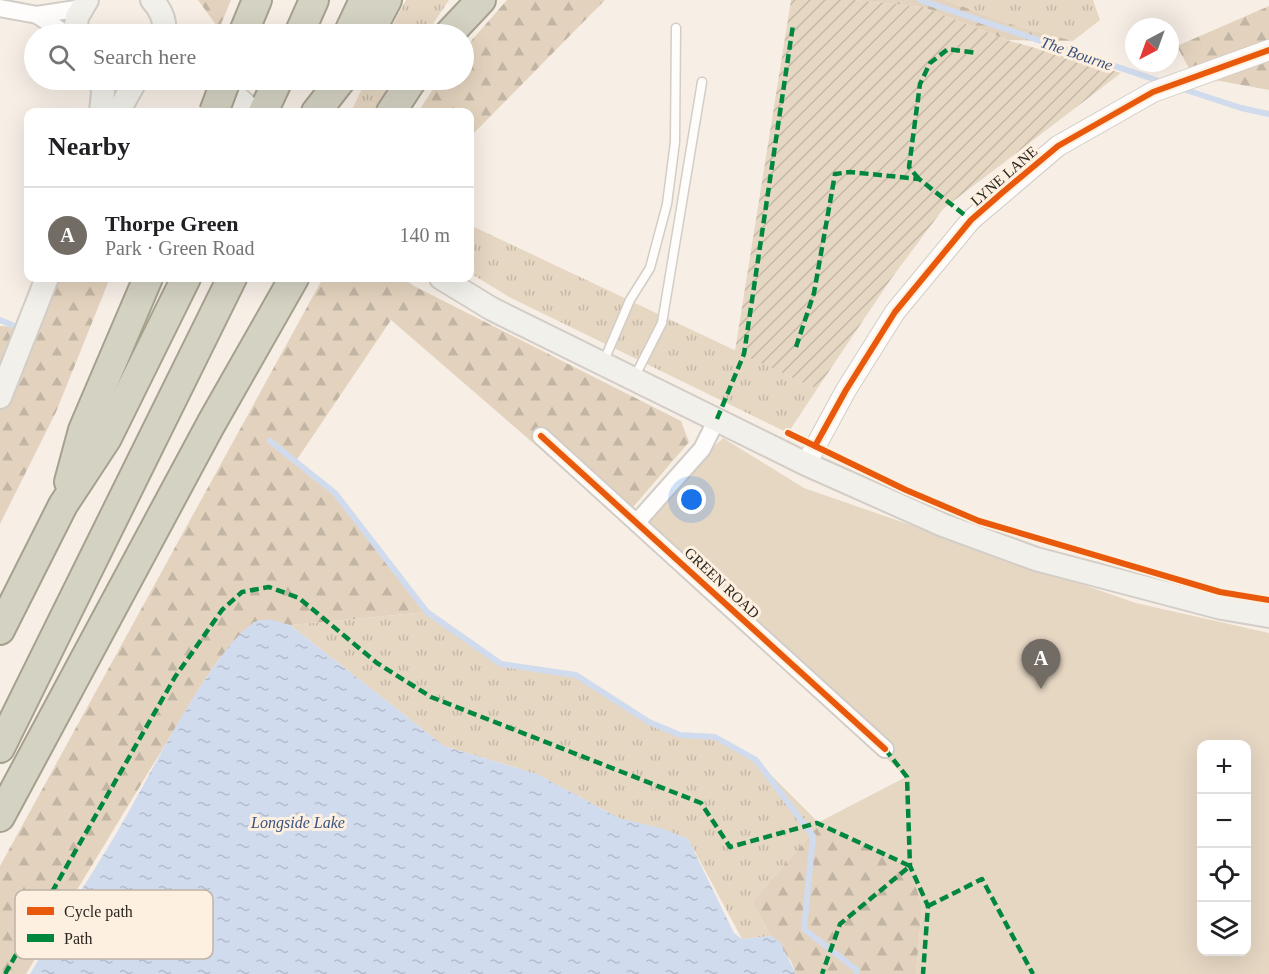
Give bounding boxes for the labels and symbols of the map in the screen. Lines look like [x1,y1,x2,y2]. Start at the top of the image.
north arrow [1125,18,1179,72]
water label: The Bourne [1039,33,1115,74]
street label: LYNE LANE [968,143,1040,209]
your location [677,485,706,514]
street label: GREEN ROAD [681,544,763,622]
pin: A [1022,640,1060,689]
water label: Longside Lake [250,814,345,832]
legend [15,890,213,959]
text: Cycle path [64,903,133,921]
text: Path [64,930,92,947]

